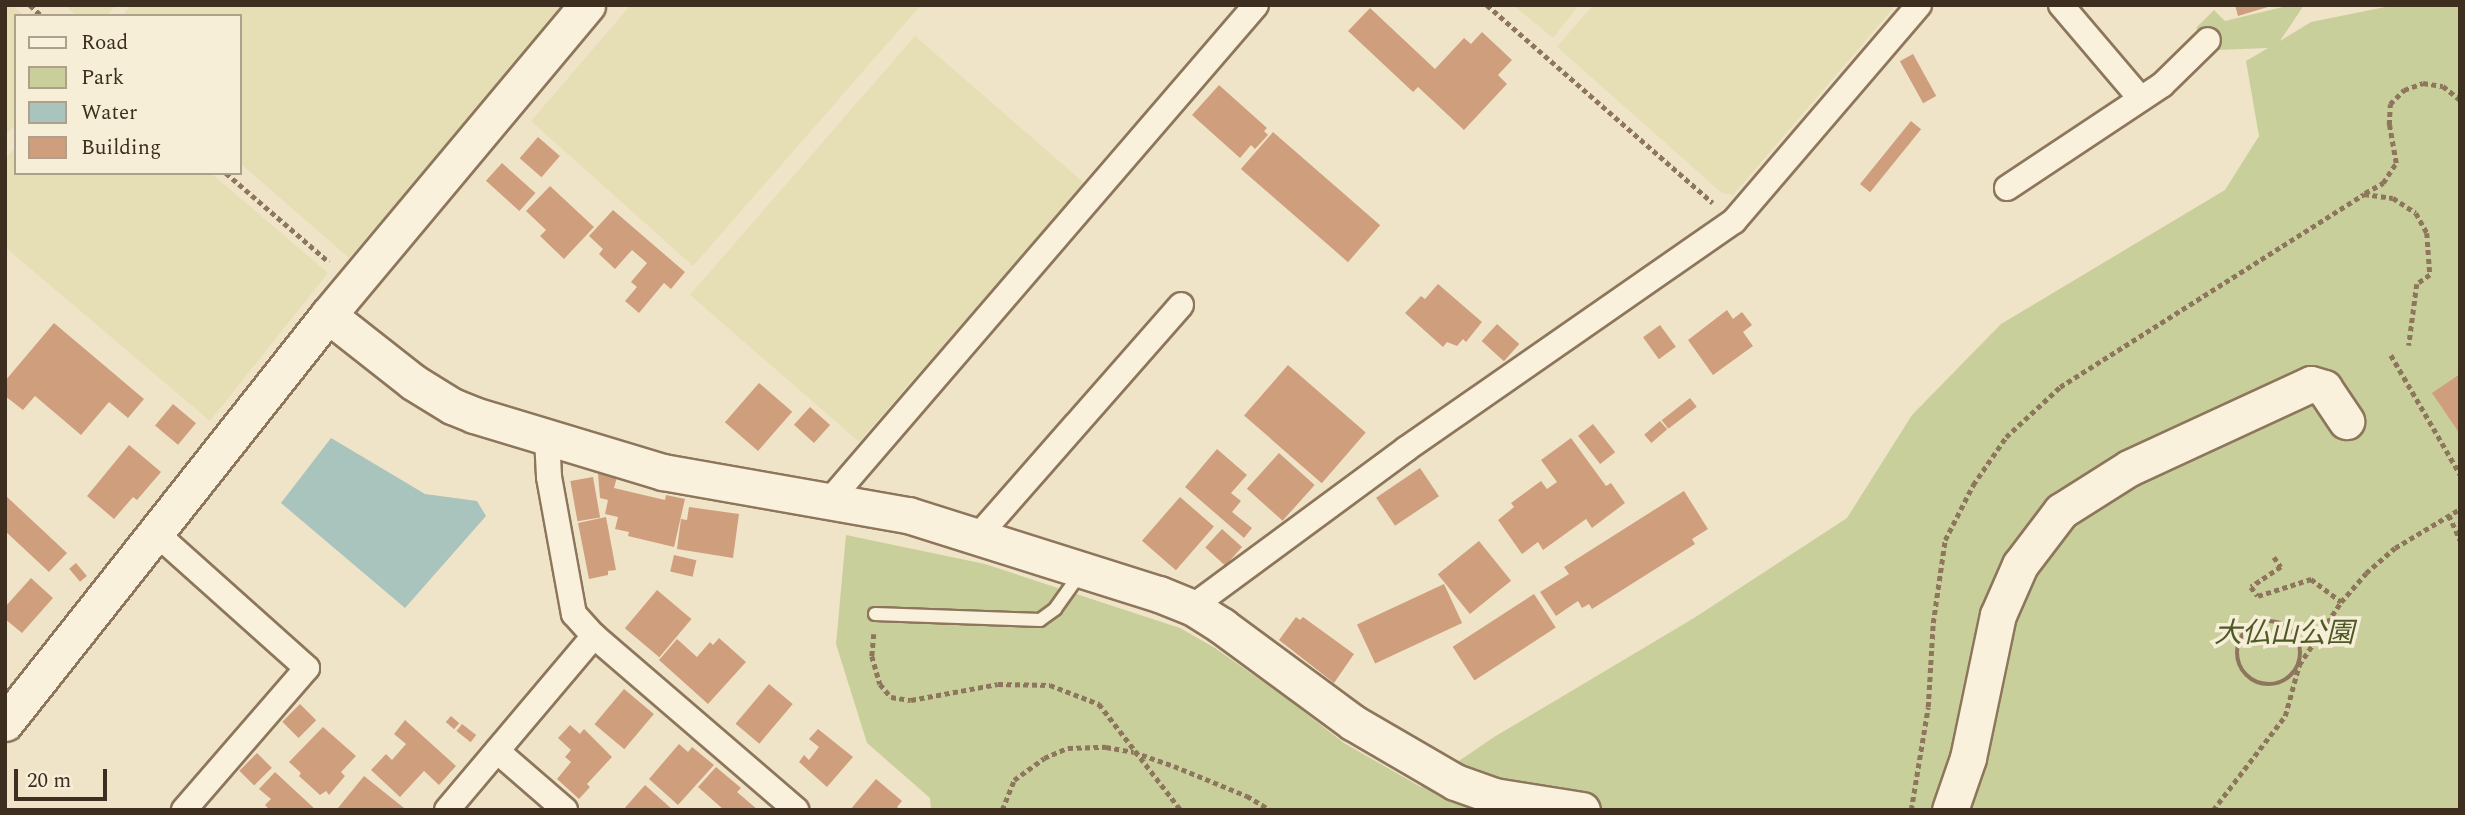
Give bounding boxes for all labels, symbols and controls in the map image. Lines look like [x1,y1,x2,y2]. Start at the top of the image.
legend [14,14,242,175]
text: Road [81,27,128,59]
text: Park [81,62,124,94]
text: Water [81,97,137,129]
text: Building [81,132,161,164]
park label: 大仏山公園 [2214,617,2354,651]
scale bar [18,756,110,800]
text: 20 m [27,765,71,797]

